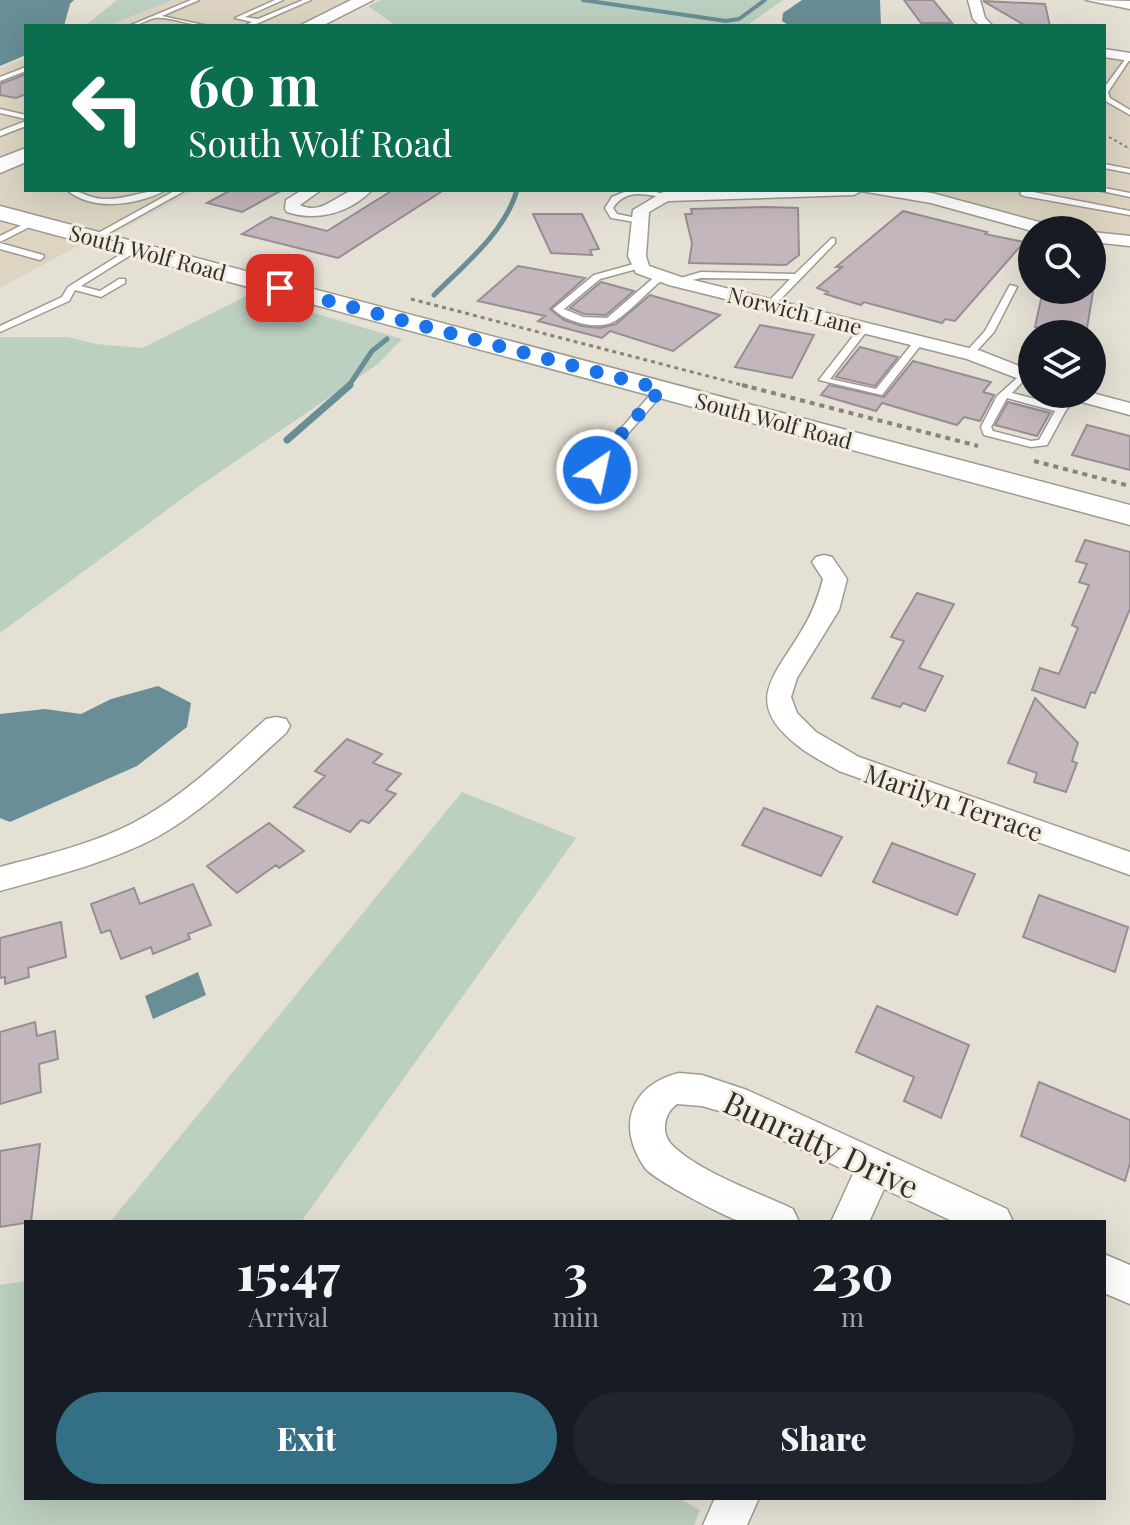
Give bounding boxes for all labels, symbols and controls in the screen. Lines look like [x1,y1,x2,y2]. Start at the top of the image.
text: 60 m [188,46,319,121]
icon: left [56,56,160,160]
text: South Wolf Road [188,118,452,166]
map controls [1018,216,1106,408]
button: search [1018,216,1106,304]
street label: South Wolf Road [66,217,230,287]
pin [246,254,314,322]
icon: arrive [258,266,302,310]
street label: Norwich Lane [725,279,865,341]
button: layers [1018,320,1106,408]
street label: South Wolf Road [692,385,856,455]
position arrow [555,428,639,512]
street label: Marilyn Terrace [860,755,1048,849]
street label: Bunratty Drive [717,1079,927,1207]
text: 15:47 [237,1239,340,1303]
text: 3 [564,1239,588,1303]
text: 230 [812,1239,893,1303]
text: Arrival [248,1299,328,1334]
text: min [553,1299,599,1334]
text: m [841,1299,864,1334]
button: Exit [56,1392,557,1484]
button: Share [573,1392,1074,1484]

